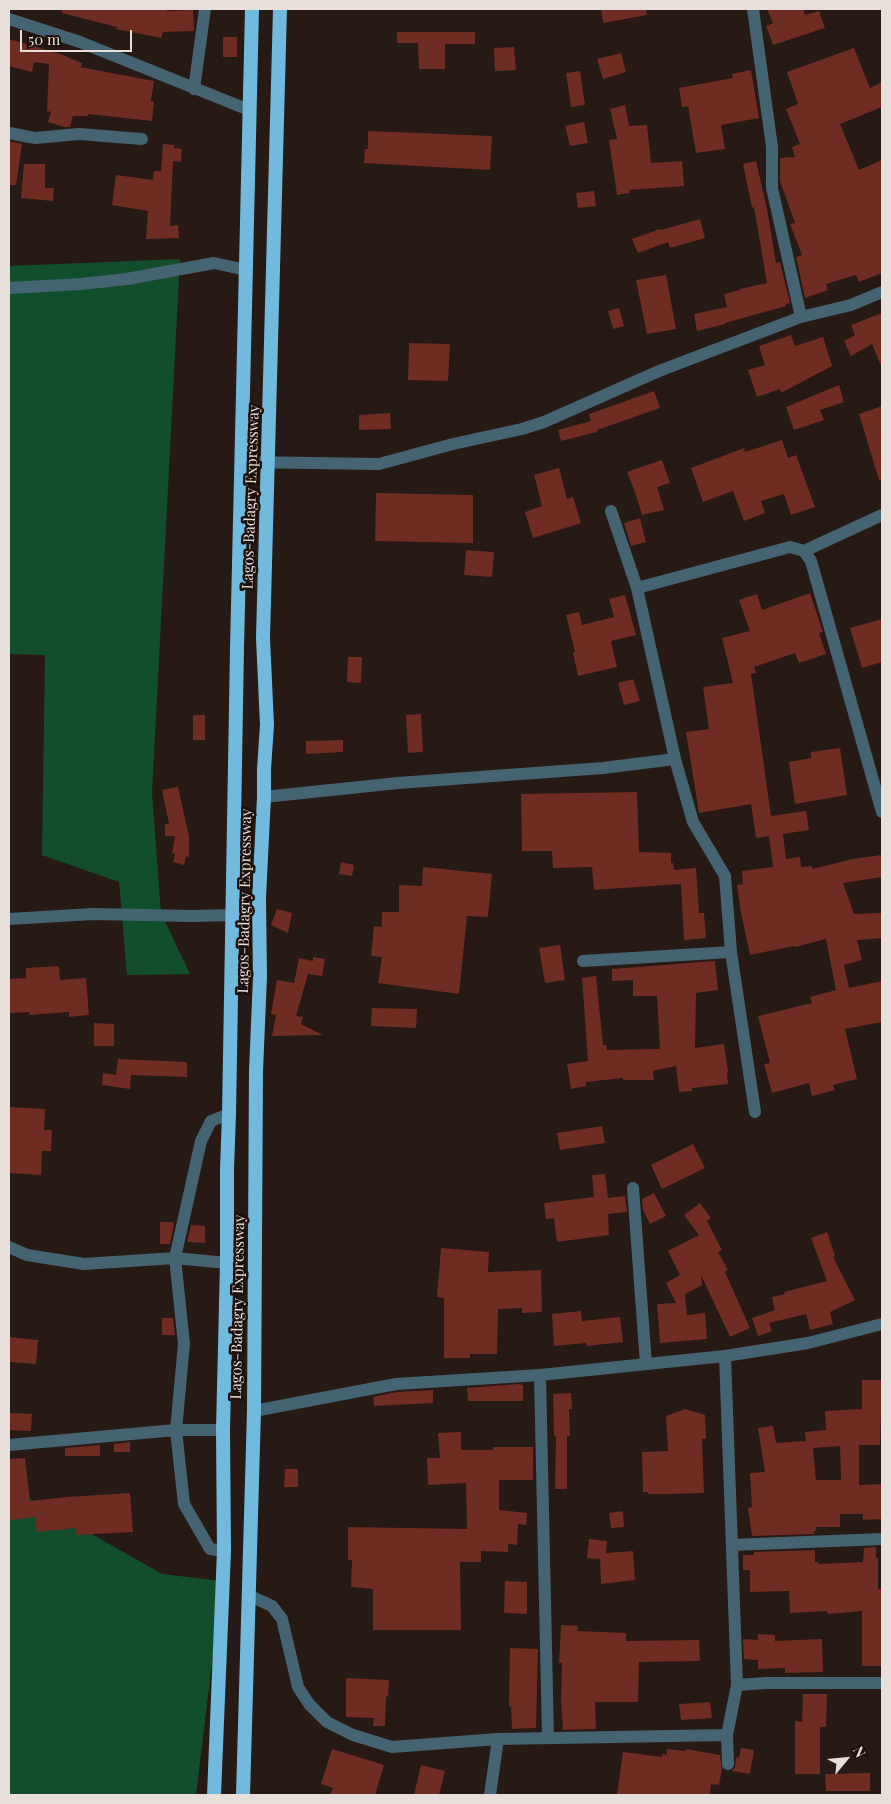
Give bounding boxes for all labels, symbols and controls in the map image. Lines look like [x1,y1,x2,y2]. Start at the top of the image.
scale bar [22,20,135,52]
text: 50 m [28,29,60,49]
street label: Lagos-Badagry Expressway [239,404,263,590]
street label: Lagos-Badagry Expressway [234,808,256,994]
street label: Lagos-Badagry Expressway [227,1214,249,1400]
north arrow [821,1734,871,1784]
text: N [849,1743,870,1761]

